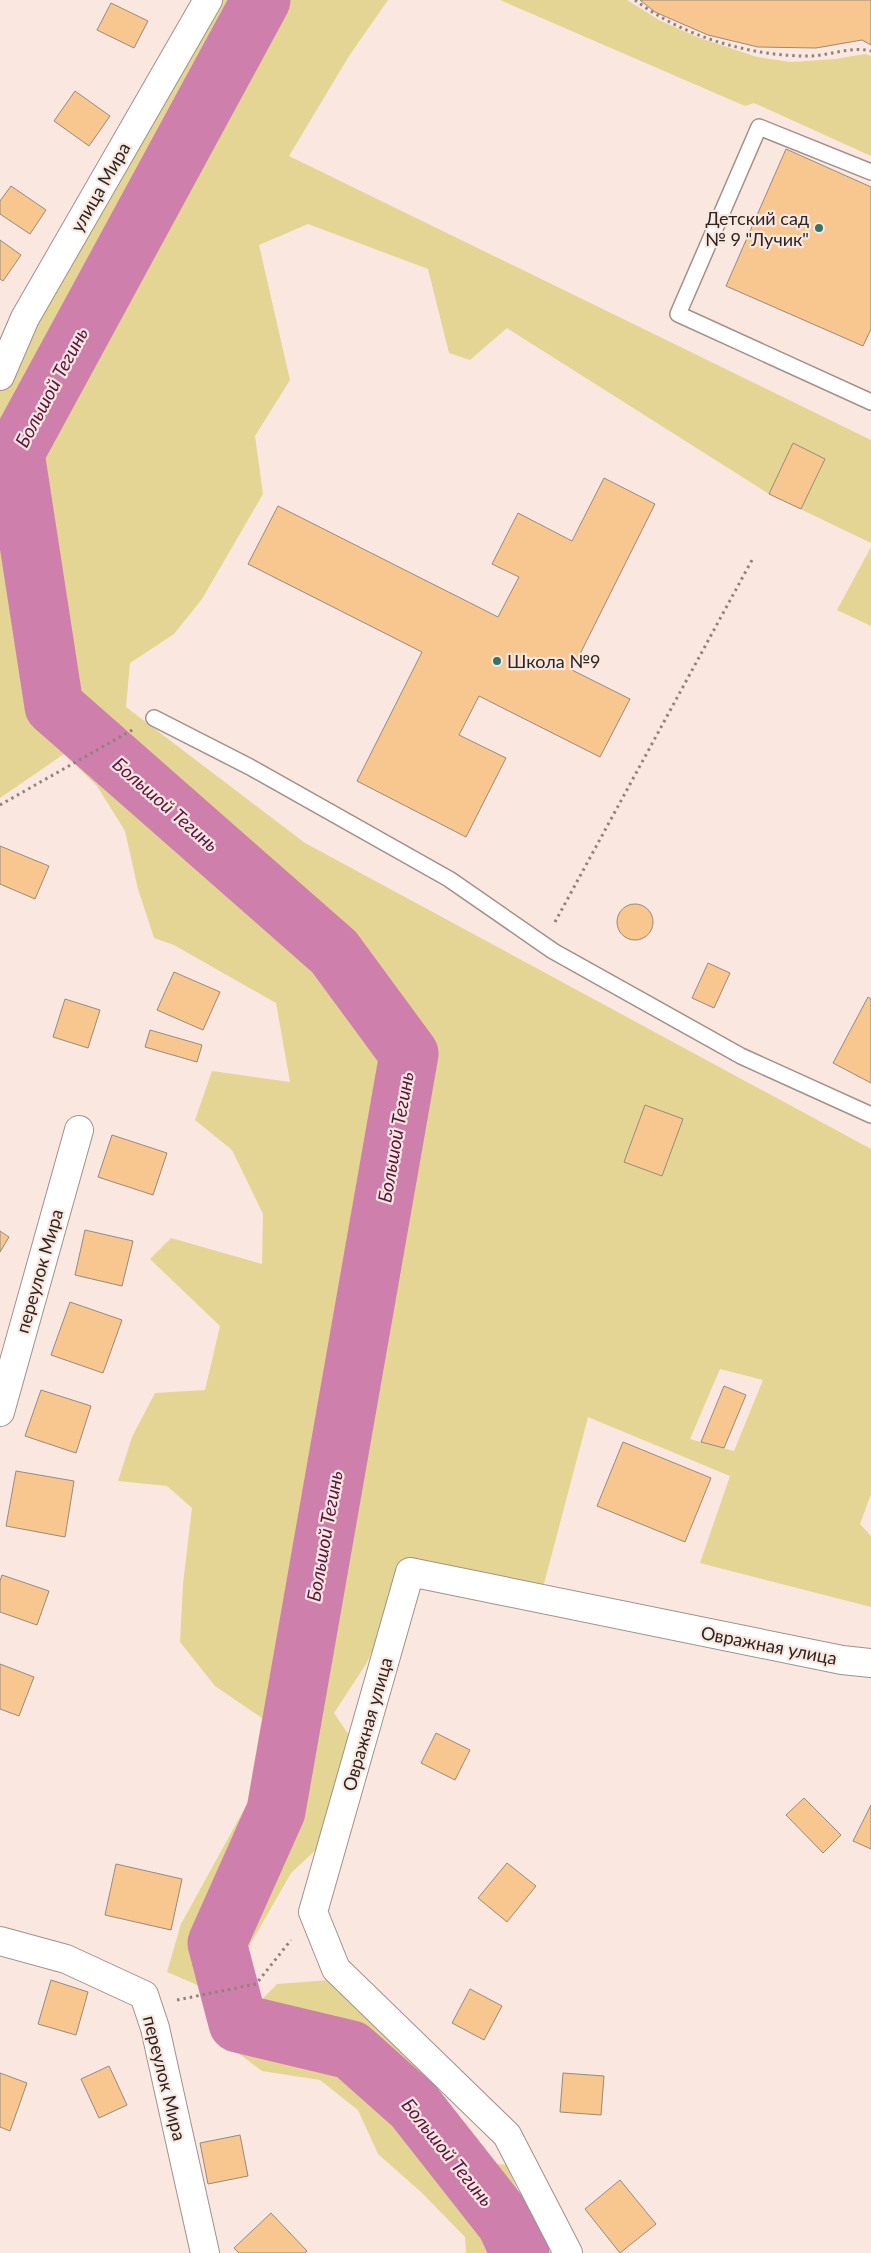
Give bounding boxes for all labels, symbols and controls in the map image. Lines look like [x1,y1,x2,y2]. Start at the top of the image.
street label: улица Мира [66,138,134,236]
place label: Детский сад № 9 "Лучик" [705,207,809,250]
marker: Детский сад № 9 "Лучик" [813,222,825,234]
water label: Большой Тегинь [10,323,92,451]
place label: Школа №9 [507,650,601,672]
marker: Школа №9 [491,655,503,667]
water label: Большой Тегинь [108,752,224,856]
water label: Большой Тегинь [372,1070,418,1204]
street label: переулок Мира [11,1206,67,1336]
water label: Большой Тегинь [301,1469,347,1603]
street label: Овражная улица [699,1621,839,1669]
street label: Овражная улица [337,1655,397,1793]
street label: переулок Мира [139,2013,191,2143]
water label: Большой Тегинь [397,2093,499,2211]

